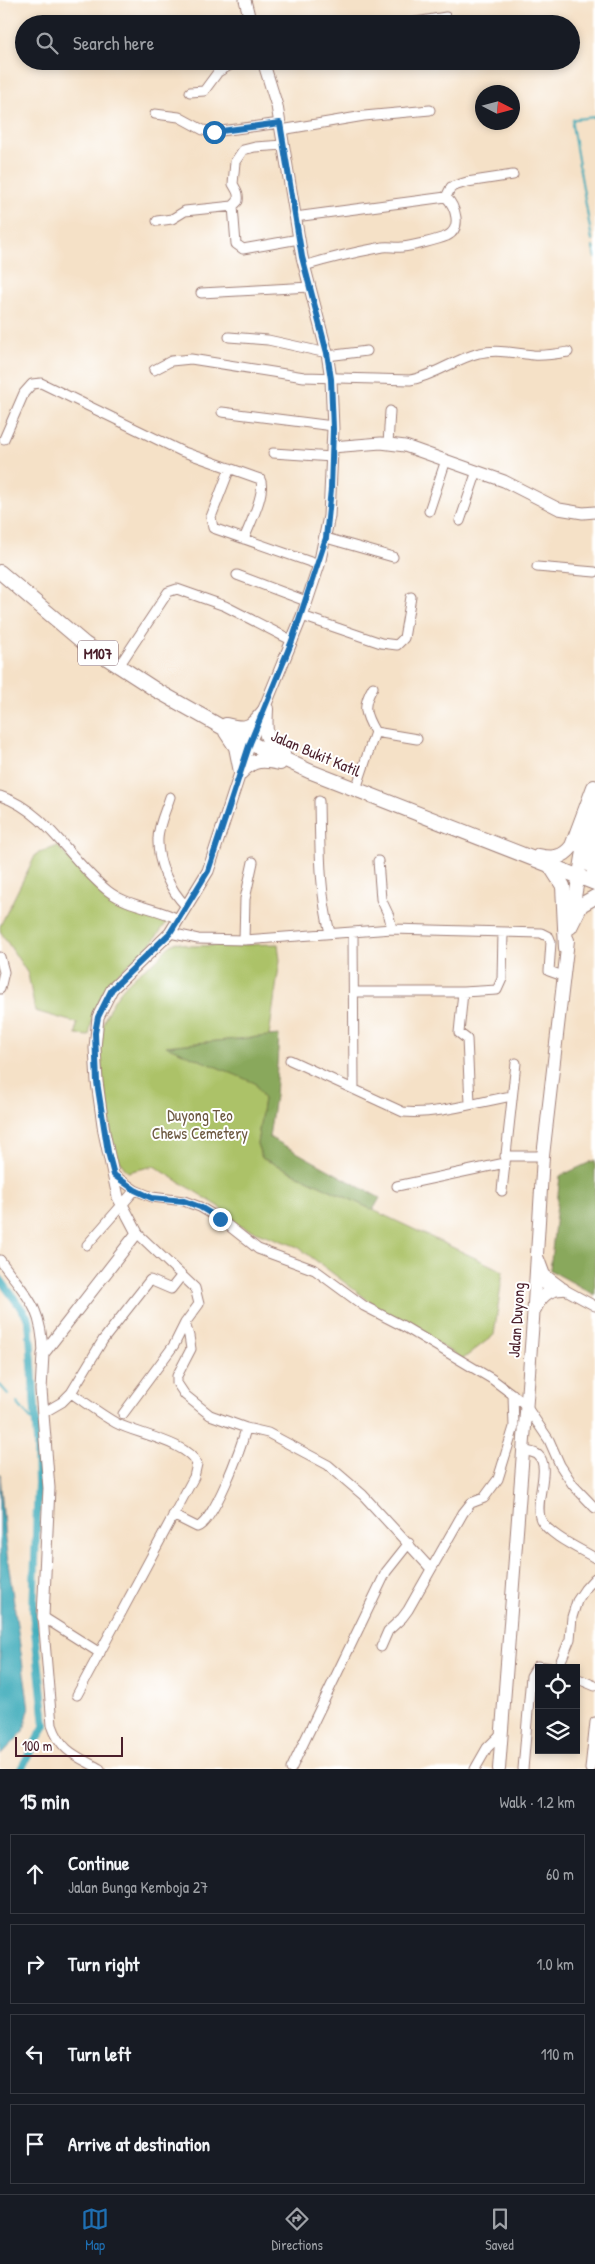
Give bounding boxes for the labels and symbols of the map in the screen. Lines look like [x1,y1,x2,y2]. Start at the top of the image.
north arrow [475,85,520,130]
route start [203,121,226,144]
road number: M107 [78,640,118,666]
street label: Jalan Bukit Katil [268,724,365,782]
park label: Duyong Teo Chews Cemetery [152,1104,248,1144]
route end [209,1208,232,1231]
street label: Jalan Duyong [502,1282,530,1358]
scale bar [15,1734,122,1757]

